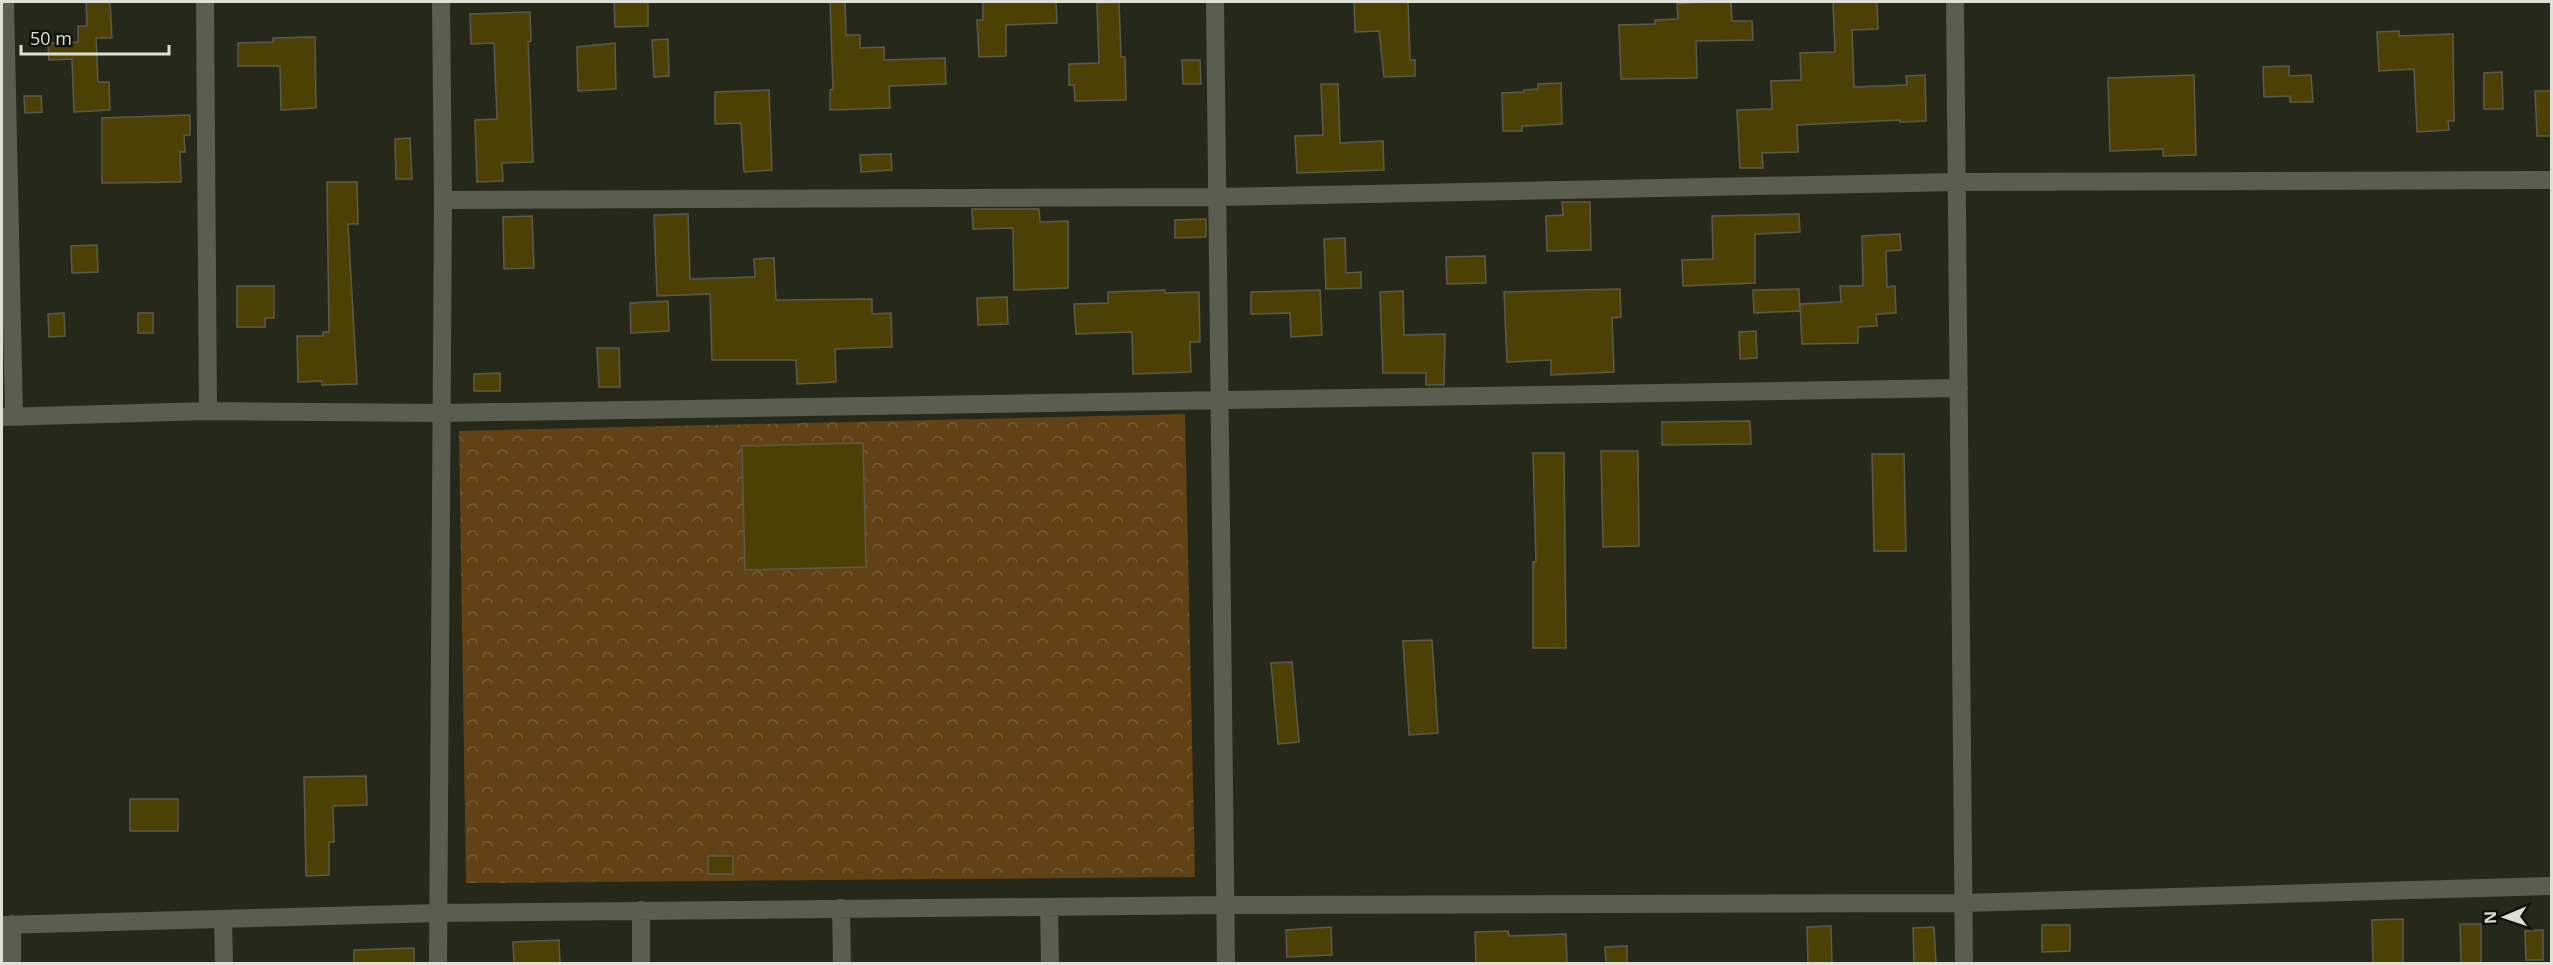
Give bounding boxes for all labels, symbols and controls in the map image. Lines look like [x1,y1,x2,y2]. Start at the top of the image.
scale bar [21,18,170,56]
text: 50 m [30,26,72,50]
north arrow [2475,887,2535,947]
text: N [2479,911,2501,924]

